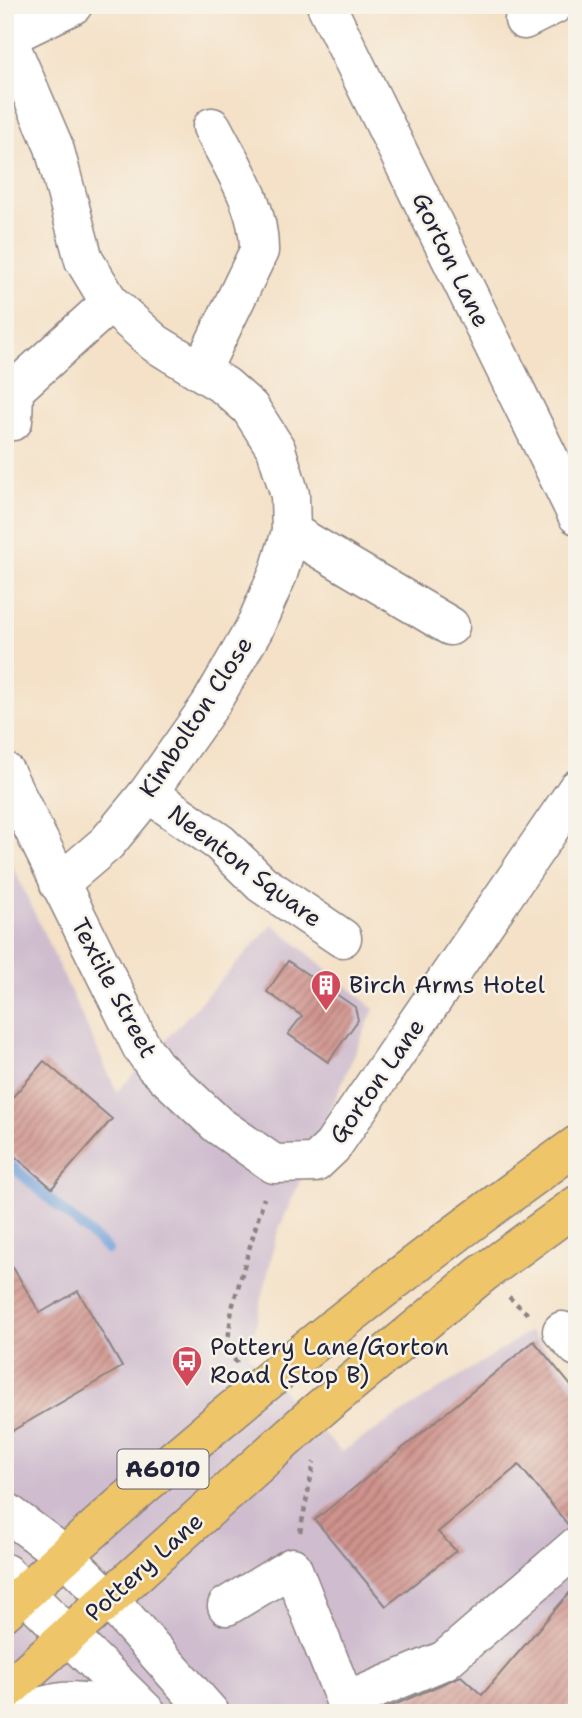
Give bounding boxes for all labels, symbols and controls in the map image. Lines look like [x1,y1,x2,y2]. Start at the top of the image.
street label: Gorton Lane [405,187,497,333]
street label: Kimbolton Close [132,630,260,804]
street label: Neenton Square [161,798,329,934]
street label: Textile Street [64,912,164,1064]
building icon: Birch Arms Hotel [309,968,343,1012]
place label: Birch Arms Hotel [349,969,546,1001]
street label: Gorton Lane [322,1012,432,1150]
place label: Pottery Lane/Gorton Road (Stop B) [210,1331,449,1391]
bus stop icon: Pottery Lane/Gorton Road (Stop B) [170,1344,204,1388]
road number: A6010 [118,1450,208,1488]
street label: Pottery Lane [78,1505,210,1629]

